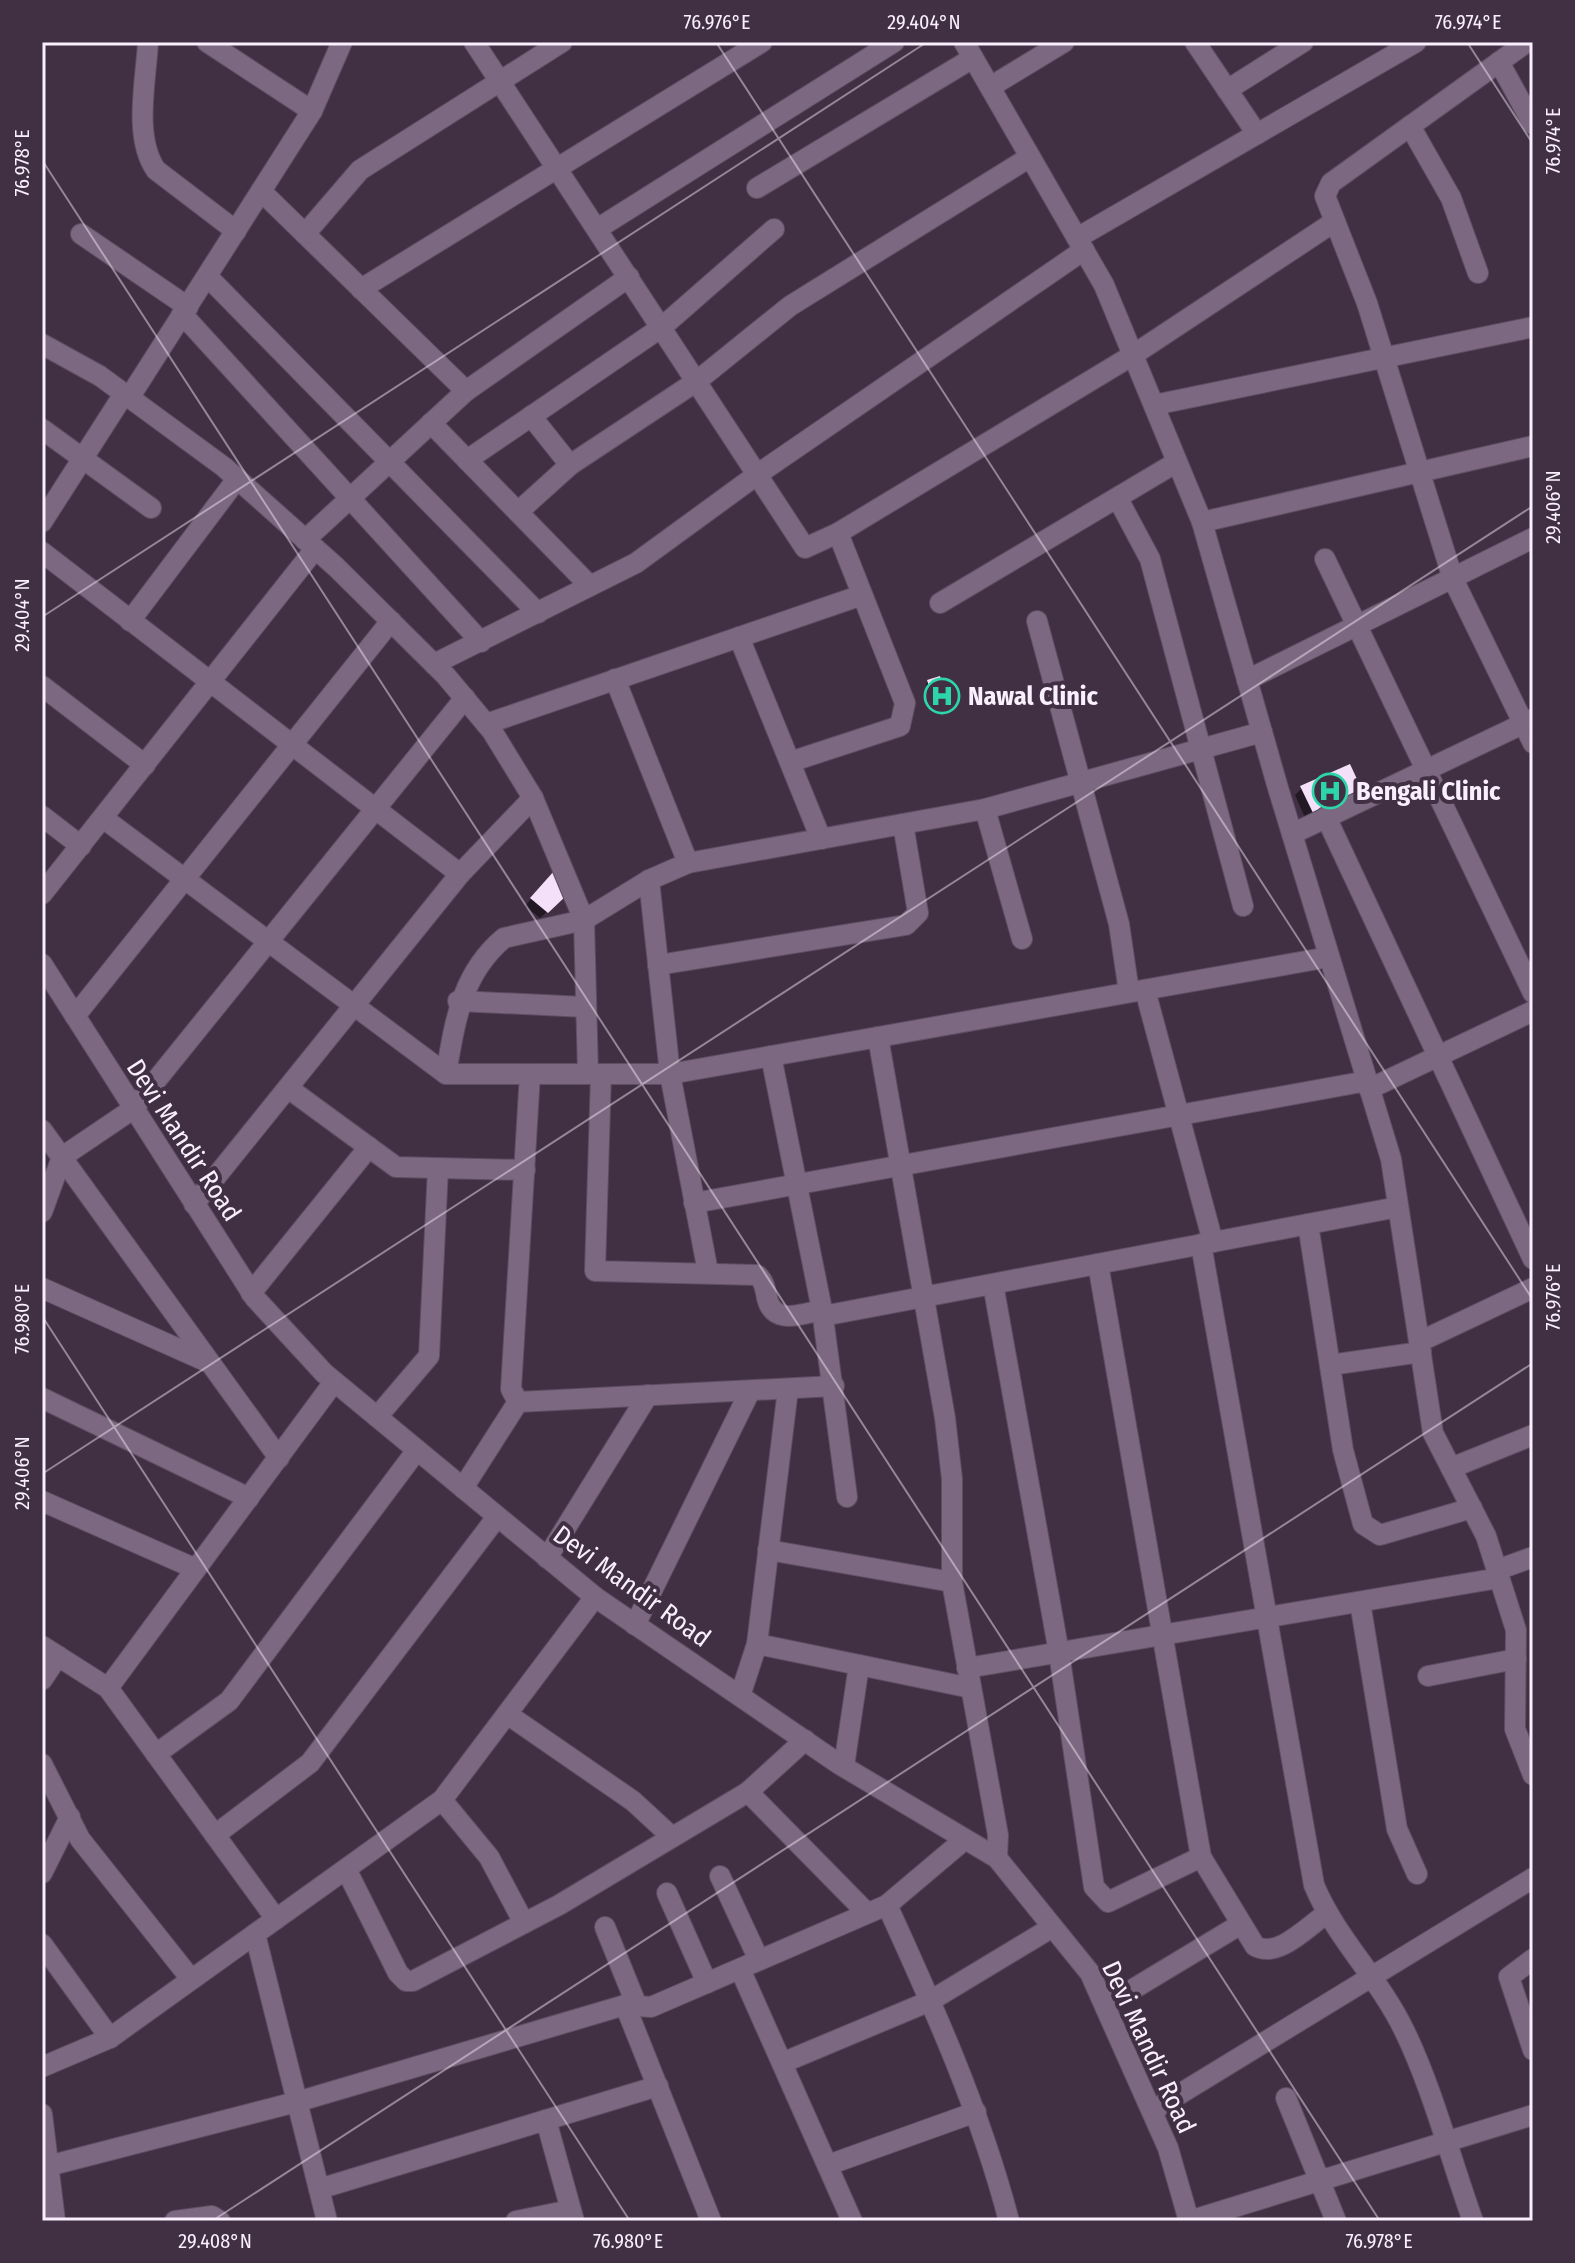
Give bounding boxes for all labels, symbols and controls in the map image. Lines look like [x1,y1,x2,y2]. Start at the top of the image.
text: 76.976°E [684,10,750,34]
text: 29.404°N [887,10,961,34]
text: 76.974°E [1435,10,1501,34]
text: 76.974°E [1541,108,1565,174]
text: 76.978°E [10,129,34,197]
text: 29.406°N [1541,470,1565,544]
text: 29.404°N [10,578,34,652]
hospital icon: Nawal Clinic [923,677,961,715]
place label: Nawal Clinic [968,681,1099,712]
hospital icon: Bengali Clinic [1311,772,1349,810]
place label: Bengali Clinic [1356,776,1501,807]
street label: Devi Mandir Road [120,1054,247,1227]
text: 76.976°E [1541,1264,1565,1330]
text: 76.980°E [10,1284,34,1354]
text: 29.406°N [10,1436,34,1510]
street label: Devi Mandir Road [547,1519,716,1654]
street label: Devi Mandir Road [1095,1956,1202,2138]
text: 29.408°N [178,2229,252,2253]
text: 76.980°E [593,2229,663,2253]
text: 76.978°E [1345,2229,1413,2253]

